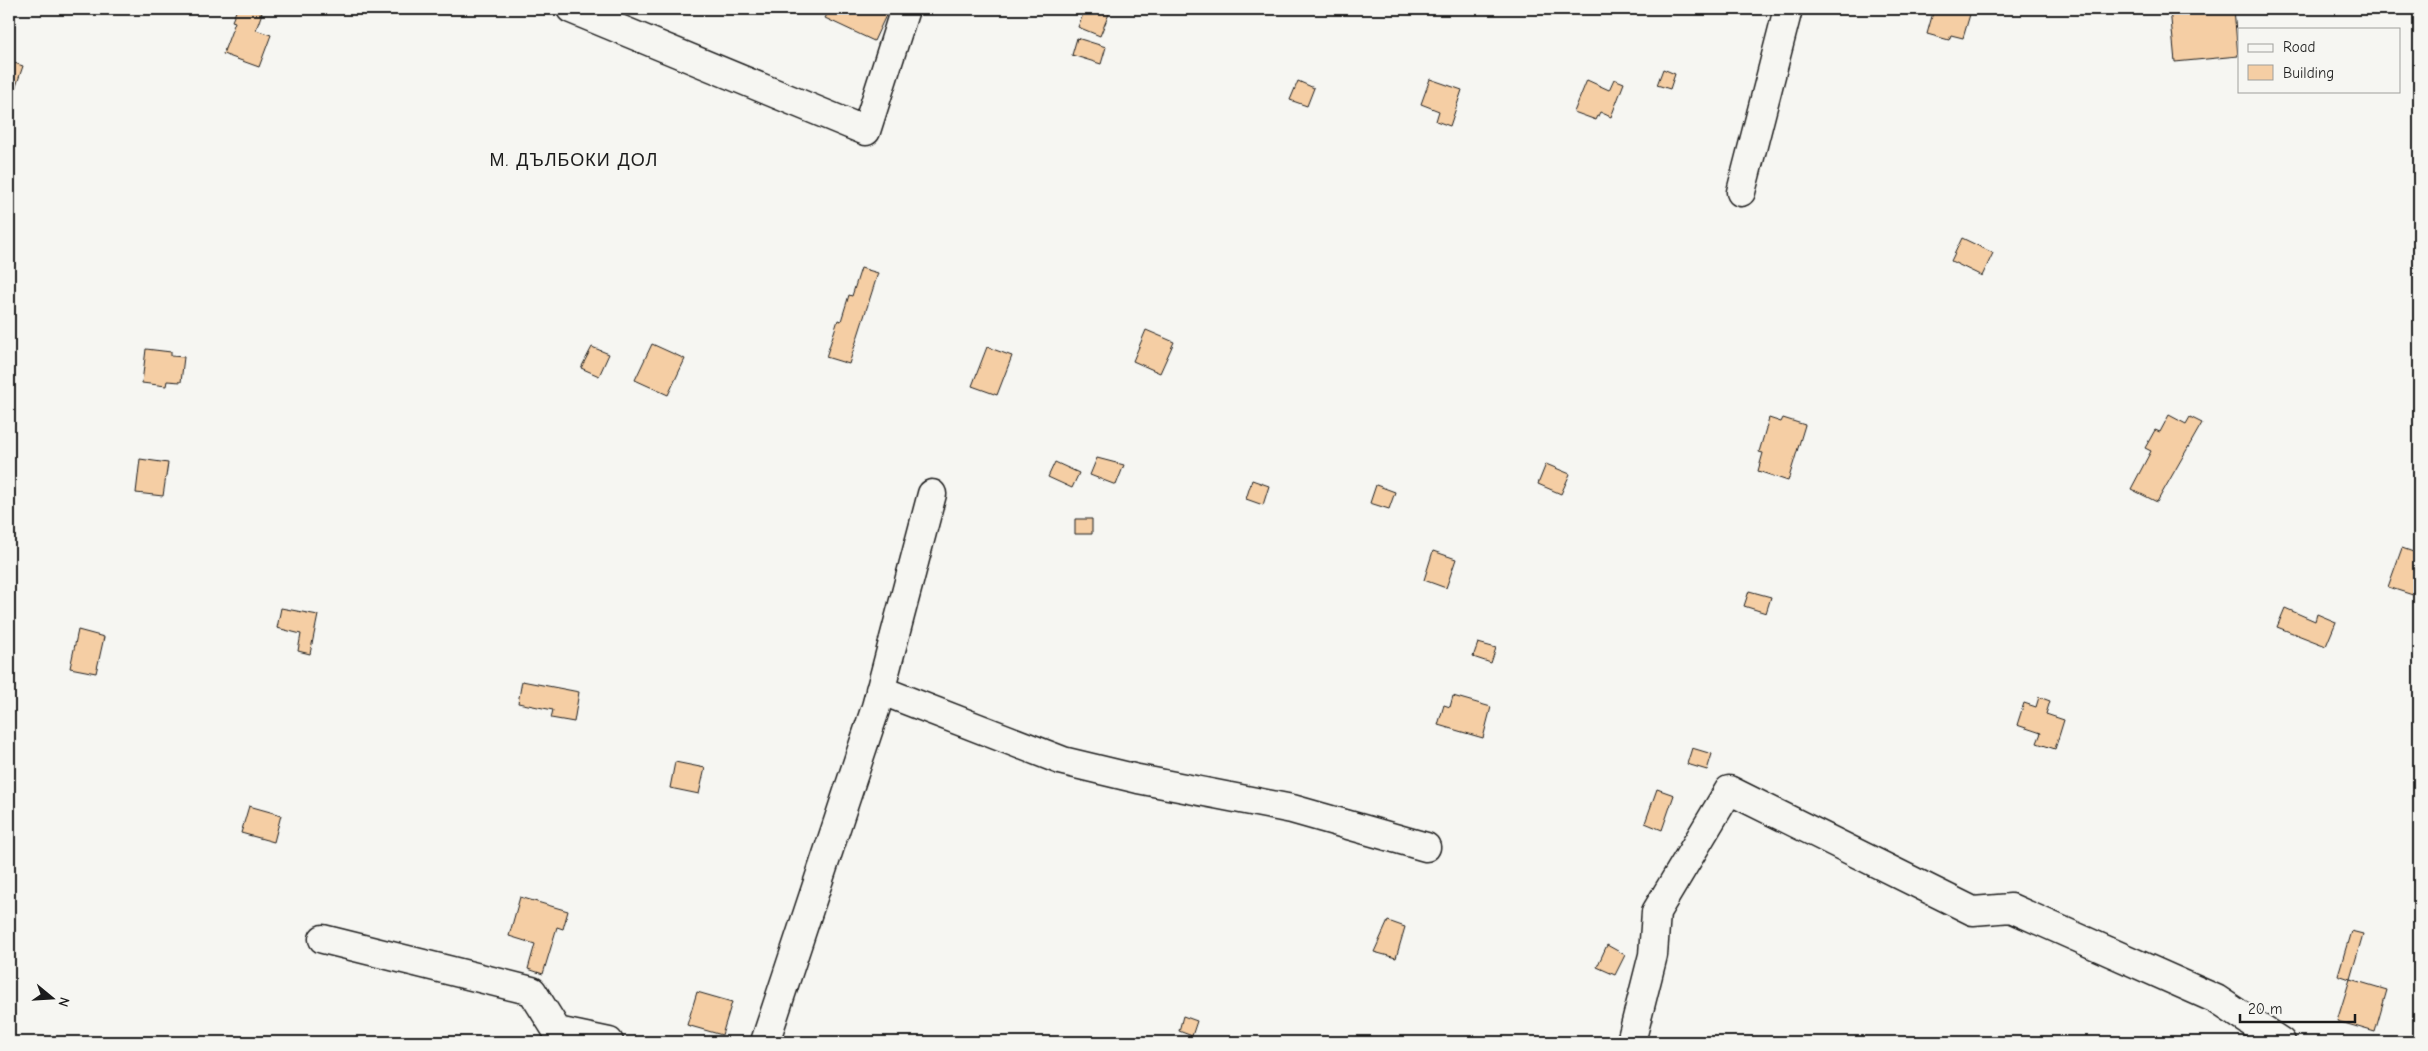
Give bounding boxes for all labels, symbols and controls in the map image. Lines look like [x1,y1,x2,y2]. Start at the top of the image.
legend [2238,28,2400,92]
text: Road [2283,38,2315,56]
text: Building [2283,64,2334,82]
district label: М. ДЪЛБОКИ ДОЛ [490,150,658,171]
north arrow [28,974,78,1024]
scale bar [2240,991,2356,1023]
text: N [54,995,73,1009]
text: 20 m [2248,1000,2282,1018]

